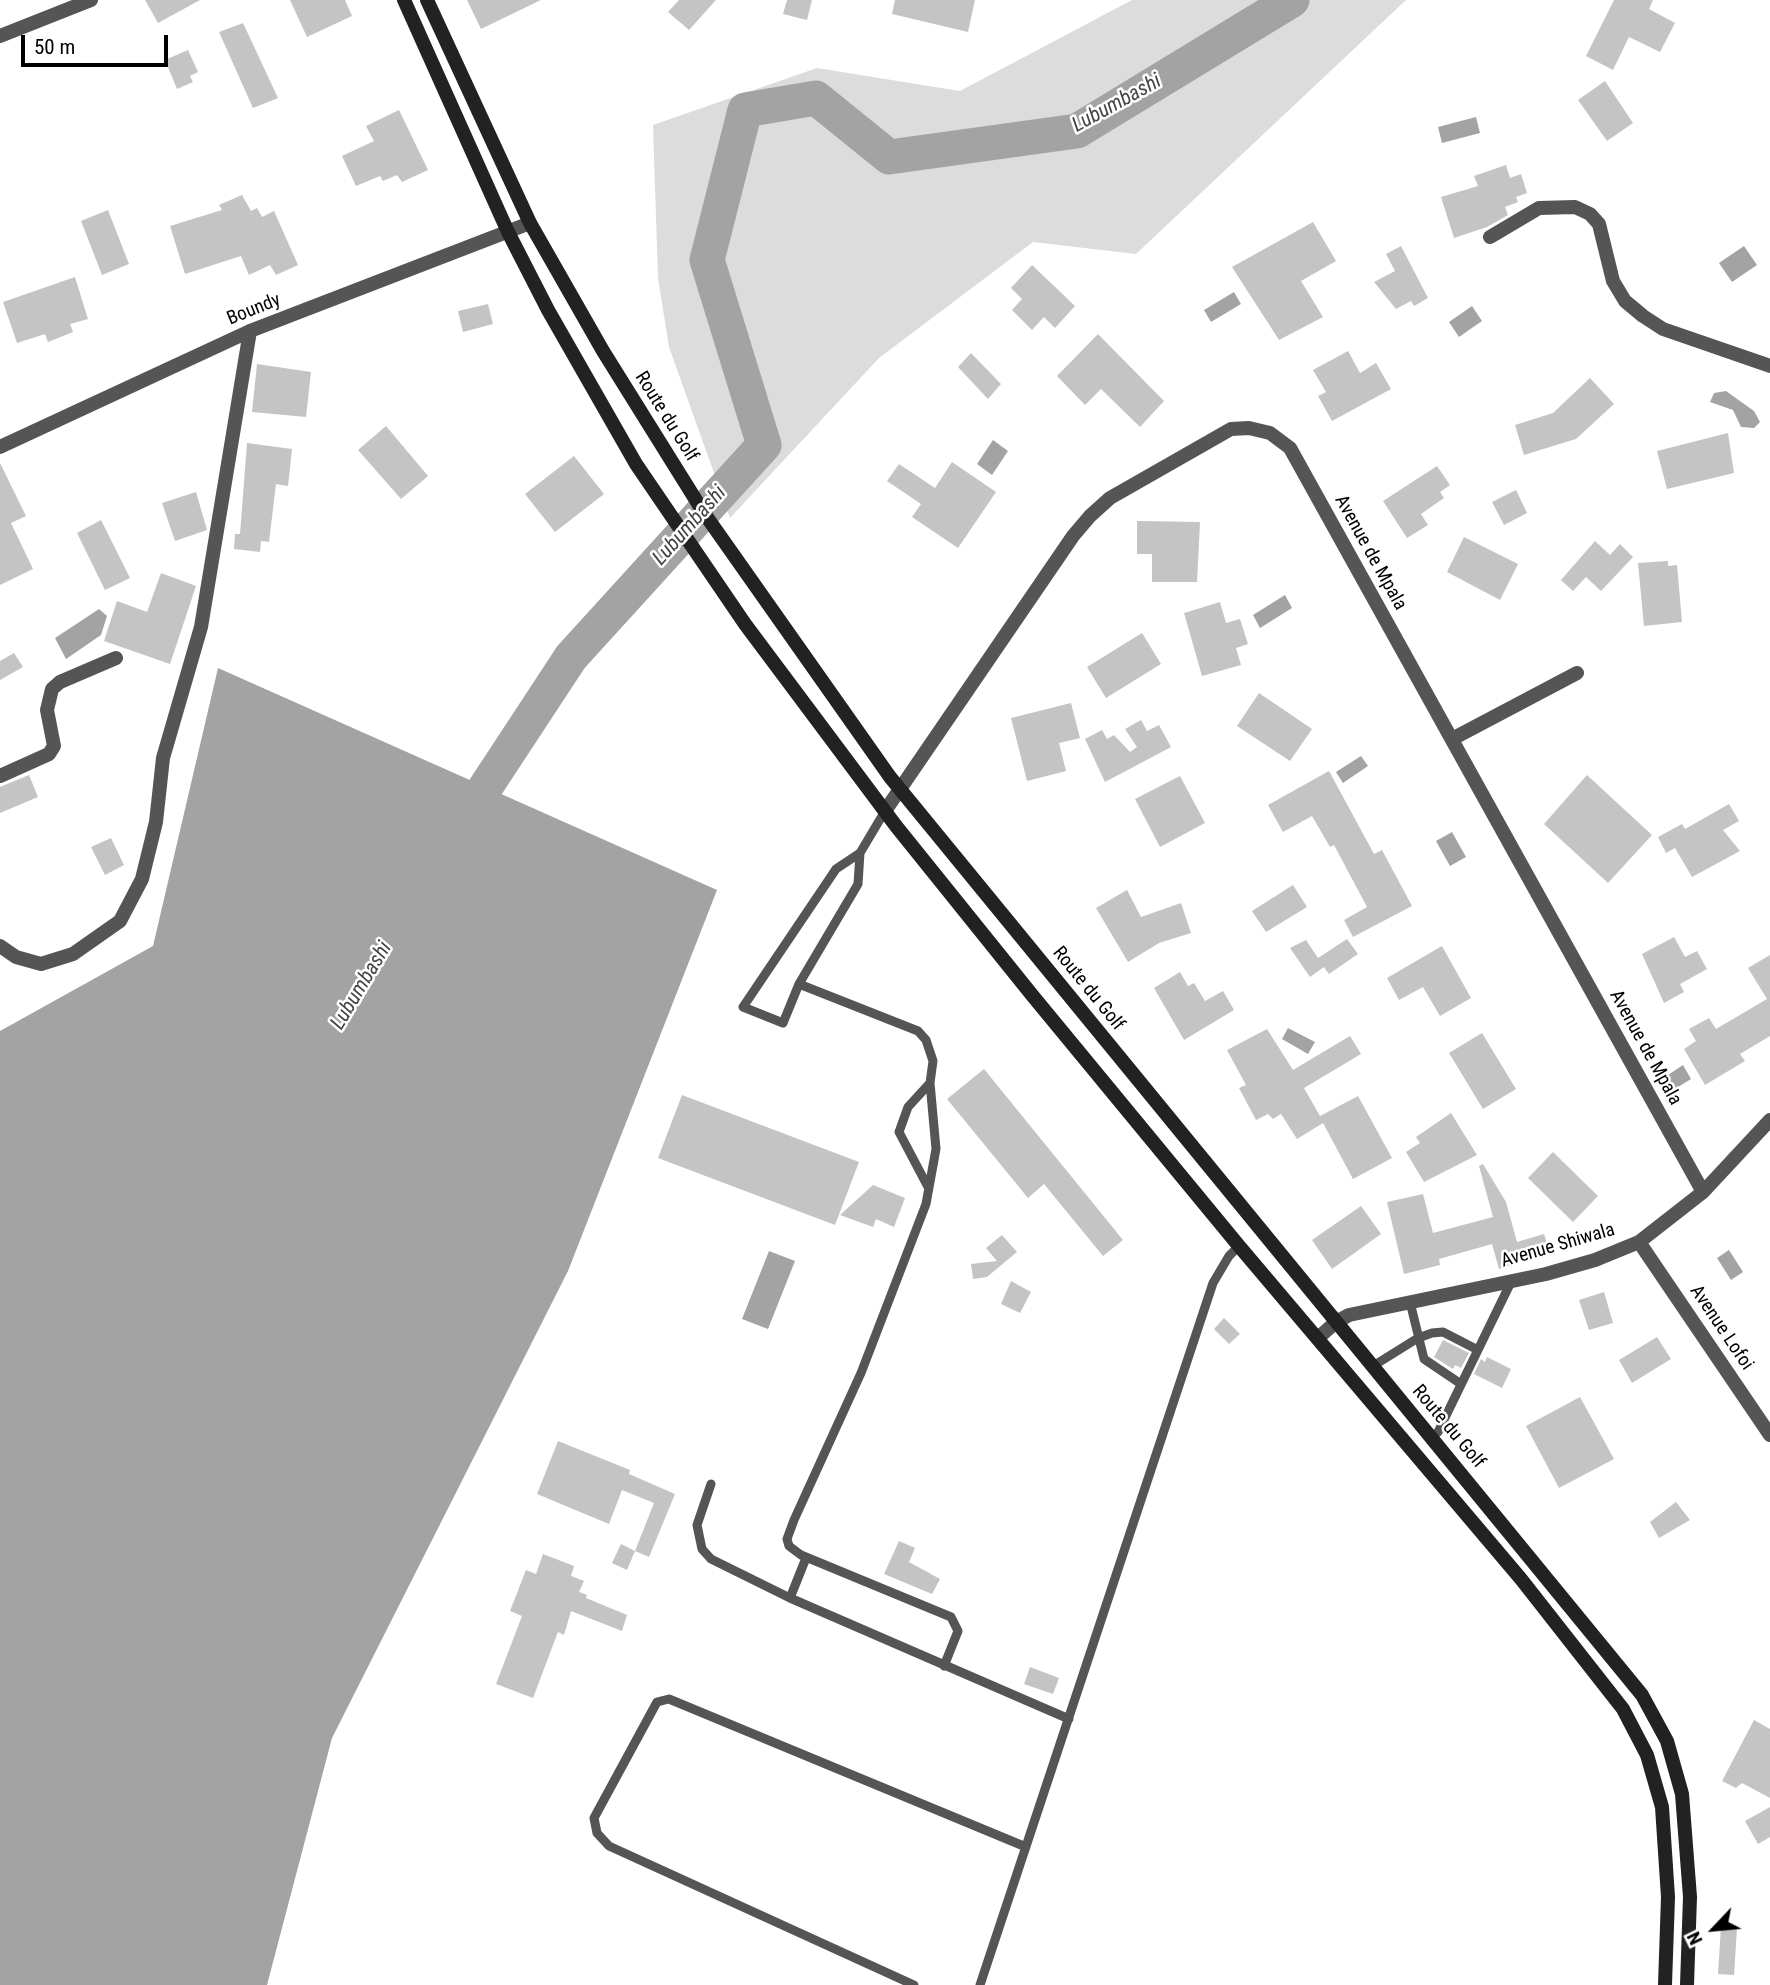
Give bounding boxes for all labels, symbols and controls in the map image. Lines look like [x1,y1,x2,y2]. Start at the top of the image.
scale bar [24,21,172,65]
text: 50 m [34,35,75,59]
water label: Lubumbashi [1068,69,1166,139]
street label: Boundy [224,289,284,331]
street label: Route du Golf [629,368,703,466]
water label: Lubumbashi [648,481,732,571]
street label: Avenue de Mpala [1329,491,1411,615]
water label: Lubumbashi [326,938,398,1034]
street label: Route du Golf [1047,942,1129,1036]
street label: Avenue de Mpala [1604,986,1686,1110]
street label: Avenue Shiwala [1498,1219,1618,1273]
street label: Avenue Lofoi [1684,1281,1758,1375]
street label: Route du Golf [1407,1381,1489,1473]
north arrow [1679,1894,1749,1964]
text: N [1682,1928,1708,1949]

